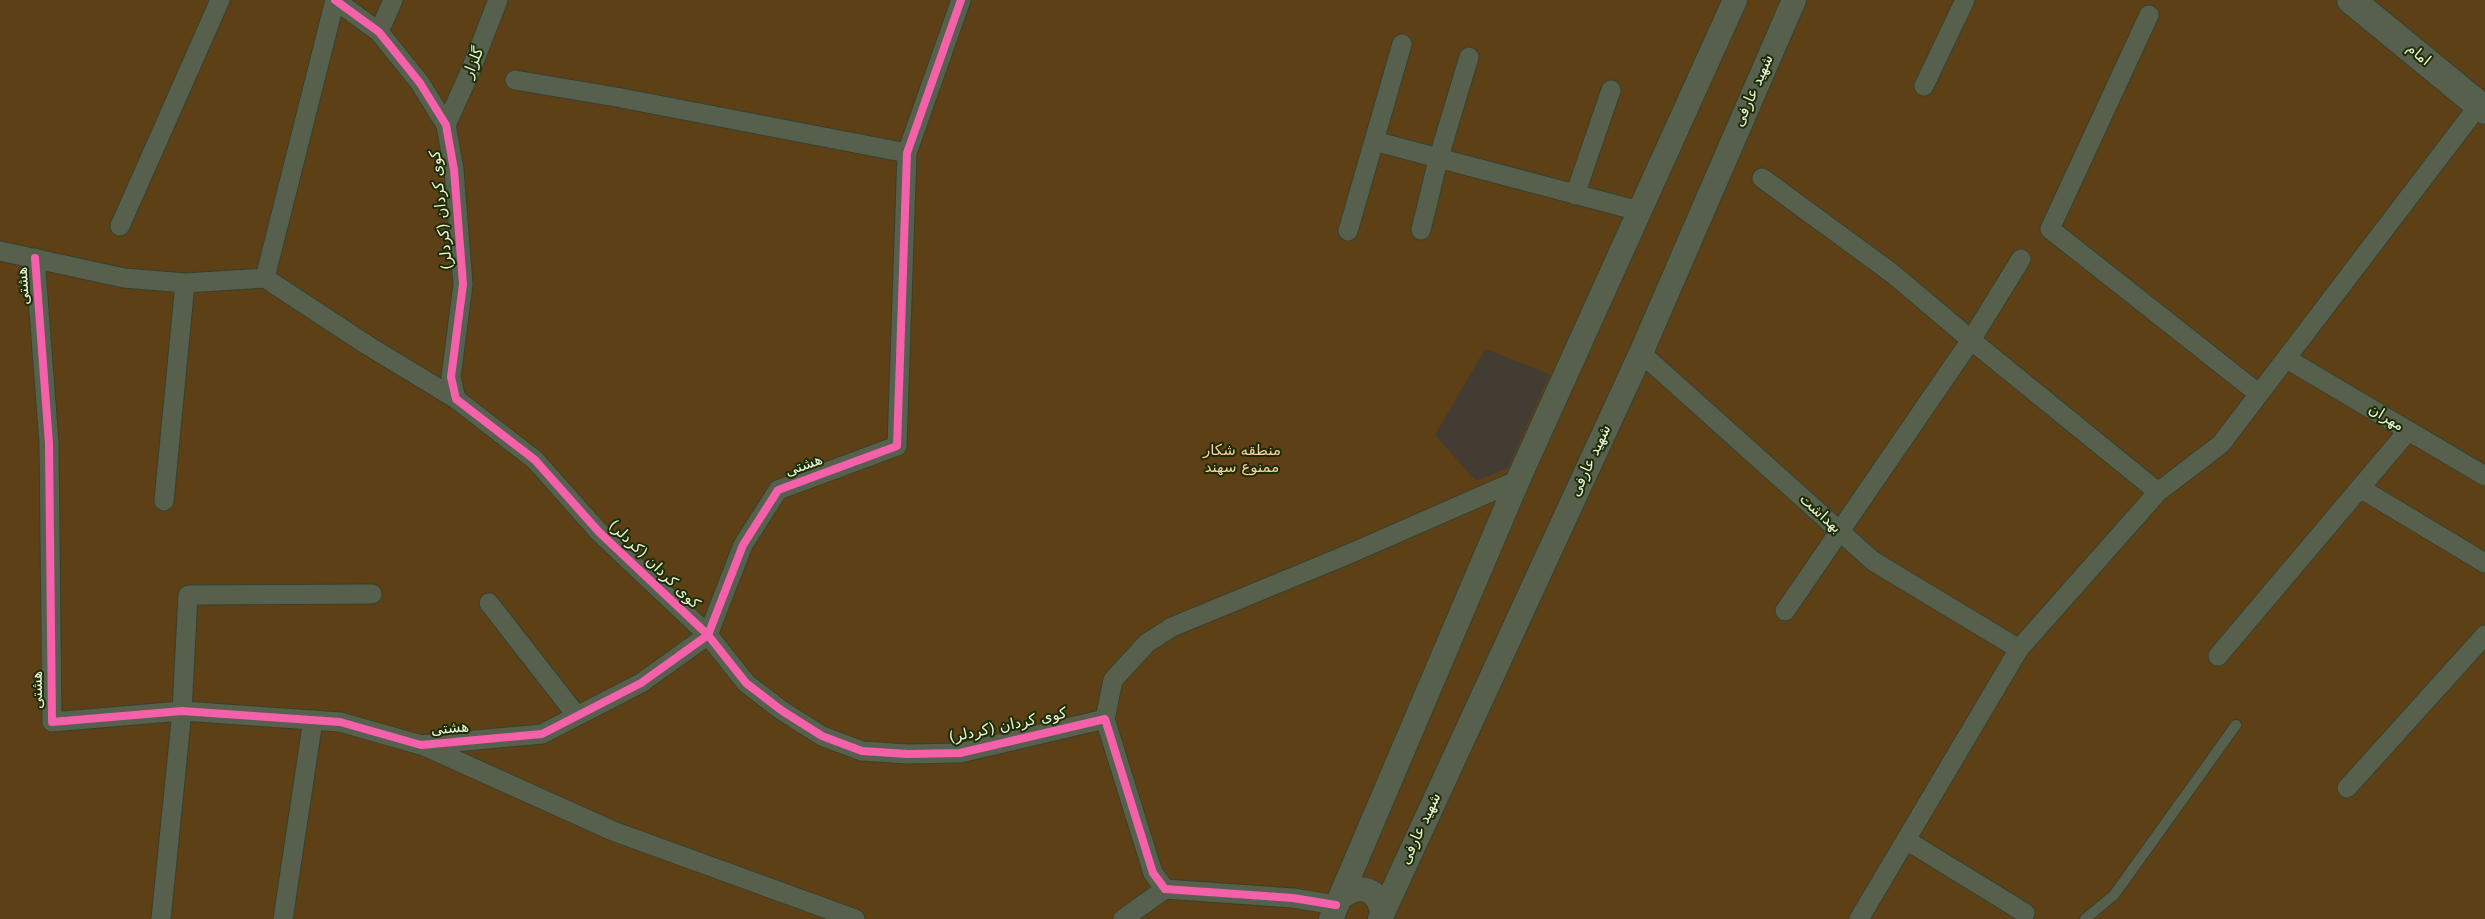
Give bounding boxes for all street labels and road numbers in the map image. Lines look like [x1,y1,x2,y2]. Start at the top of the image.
street label: امام [2402,40,2434,70]
street label: گلزار [460,45,488,81]
street label: شهید عارفی [1730,52,1778,130]
street label: کوی کردان (کردلر) [427,149,457,271]
street label: هشتی [14,266,34,306]
street label: مهران [2365,400,2407,436]
street label: شهید عارفی [1567,422,1615,500]
street label: هشتی [783,451,825,481]
street label: بهداشت [1795,490,1845,538]
street label: کوی کردان (کردلر) [605,517,703,613]
street label: هشتی [29,671,47,709]
street label: کوی کردان (کردلر) [947,705,1069,747]
street label: هشتی [430,718,470,740]
street label: شهید عارفی [1397,790,1445,868]

